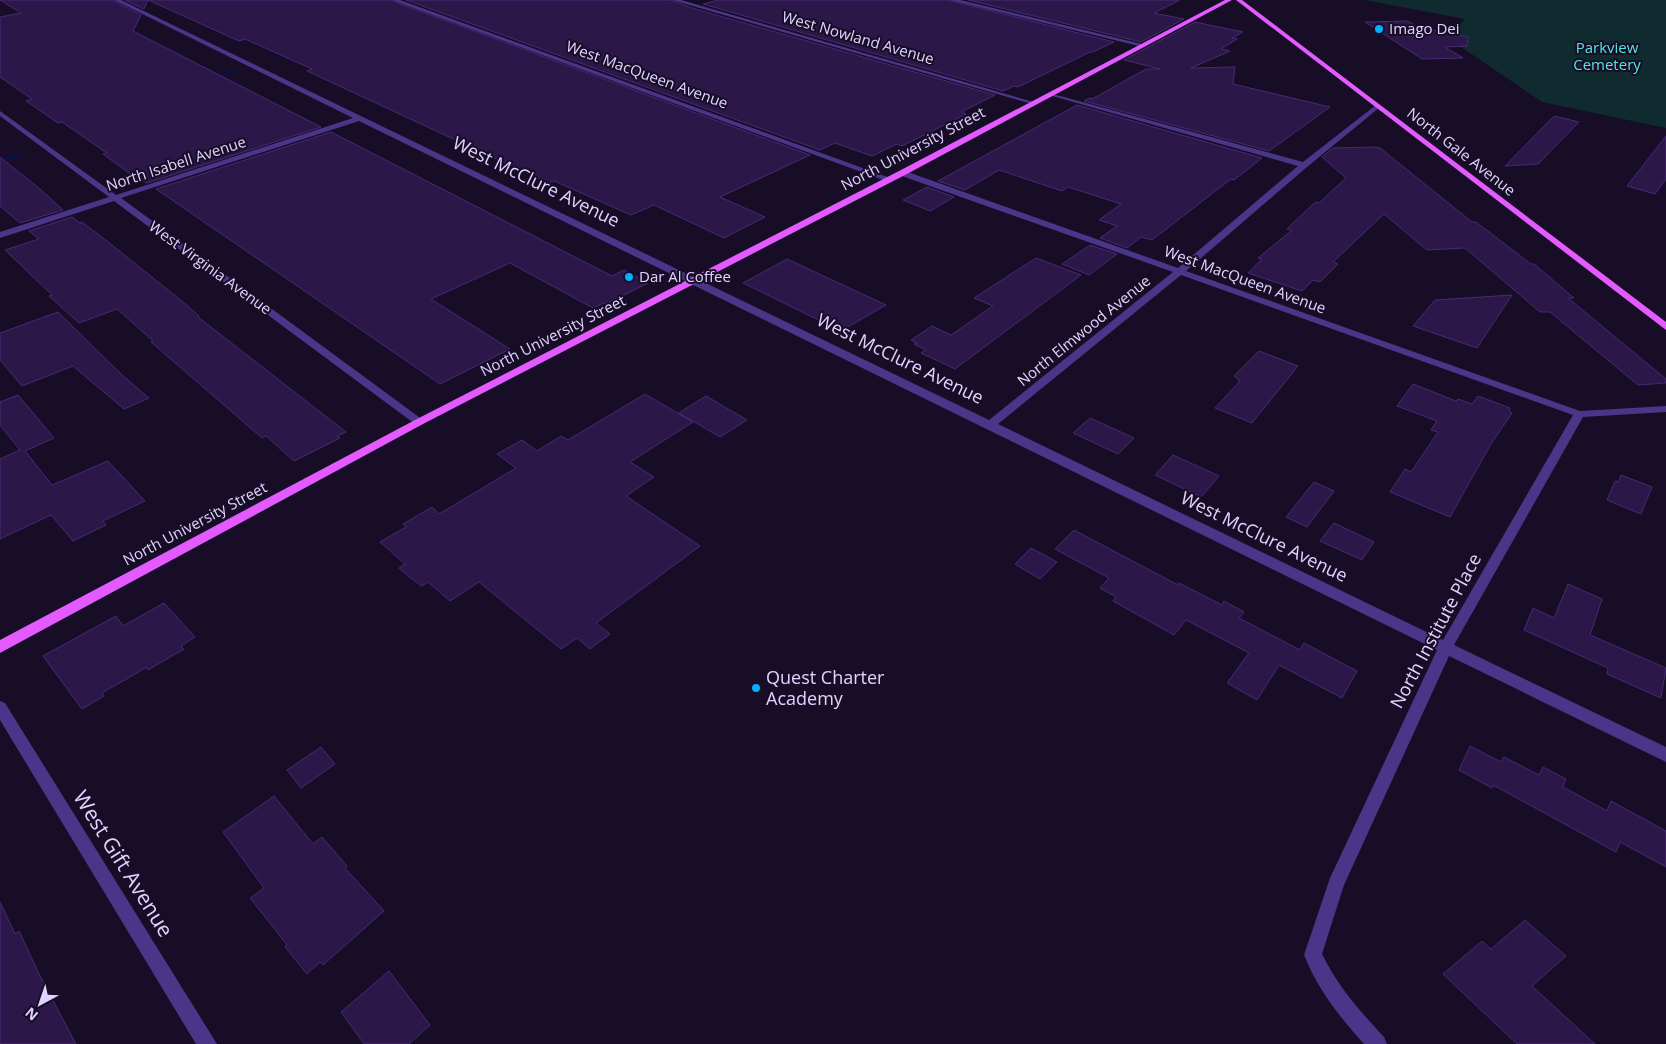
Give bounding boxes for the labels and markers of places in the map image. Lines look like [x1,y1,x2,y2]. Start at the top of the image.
place label: Imago Dei [1389,18,1460,38]
marker: Imago Dei [1373,23,1385,35]
place label: Dar Al Coffee [639,266,731,286]
marker: Dar Al Coffee [623,271,635,283]
place label: Quest Charter Academy [766,665,885,710]
marker: Quest Charter Academy [750,682,762,694]

